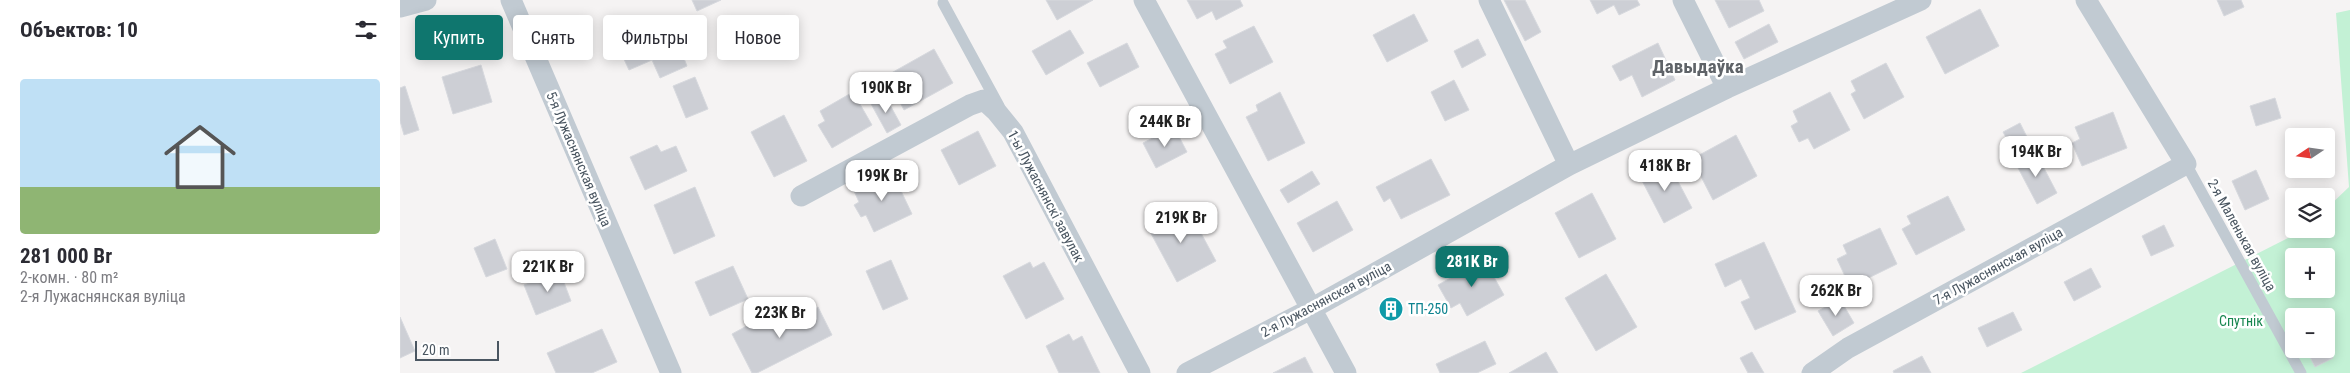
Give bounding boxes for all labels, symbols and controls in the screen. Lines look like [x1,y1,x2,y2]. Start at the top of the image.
chip: Купить [415,15,503,60]
chip: Снять [513,15,593,60]
chip: Фильтры [603,15,707,60]
chip: Новое [717,15,799,60]
icon: filters [352,16,380,44]
text: Объектов: 10 [20,18,138,42]
district label: Давыдаўка [1652,55,1744,78]
pin: 190K Br [840,72,932,114]
text: 190K Br [860,78,912,97]
street label: 5-я Лужаснянская вуліца [543,89,615,229]
pin: 244K Br [1119,106,1211,148]
icon: home [155,112,245,202]
text: 244K Br [1139,112,1191,131]
street label: 1-ы Лужаснянскі завулак [1004,127,1088,265]
north arrow [2285,128,2335,178]
map controls [2285,128,2335,358]
pin: 194K Br [1990,136,2082,178]
text: 194K Br [2010,142,2062,161]
pin: 418K Br [1619,150,1711,192]
text: 418K Br [1639,156,1691,175]
pin: 199K Br [836,160,928,202]
text: 199K Br [856,166,908,185]
street label: 2-я Маленькая вуліца [2205,176,2279,294]
button: layers [2285,188,2335,238]
pin: 219K Br [1135,202,1227,244]
text: 219K Br [1155,208,1207,227]
street label: 7-я Лужаснянская вуліца [1931,224,2065,308]
text: 281 000 Br [20,244,112,268]
pin: 281K Br [1426,246,1518,288]
button: + [2285,248,2335,298]
pin: 221K Br [502,250,594,293]
text: 281K Br [1446,252,1498,271]
text: 221K Br [522,257,574,276]
street label: 2-я Лужаснянская вуліца [1258,258,1394,340]
text: 2-комн. · 80 m² [20,268,118,287]
pin: 262K Br [1790,274,1882,317]
text: 262K Br [1810,281,1862,300]
text: 2-я Лужаснянская вуліца [20,287,186,306]
pin: 223K Br [734,296,826,339]
building icon: ТП-250 [1378,296,1404,322]
place label: ТП-250 [1408,301,1448,317]
text: 223K Br [754,303,806,322]
button: − [2285,308,2335,358]
park label: Спутнік [2219,313,2263,329]
scale bar [415,338,499,361]
text: 20 m [422,342,450,358]

